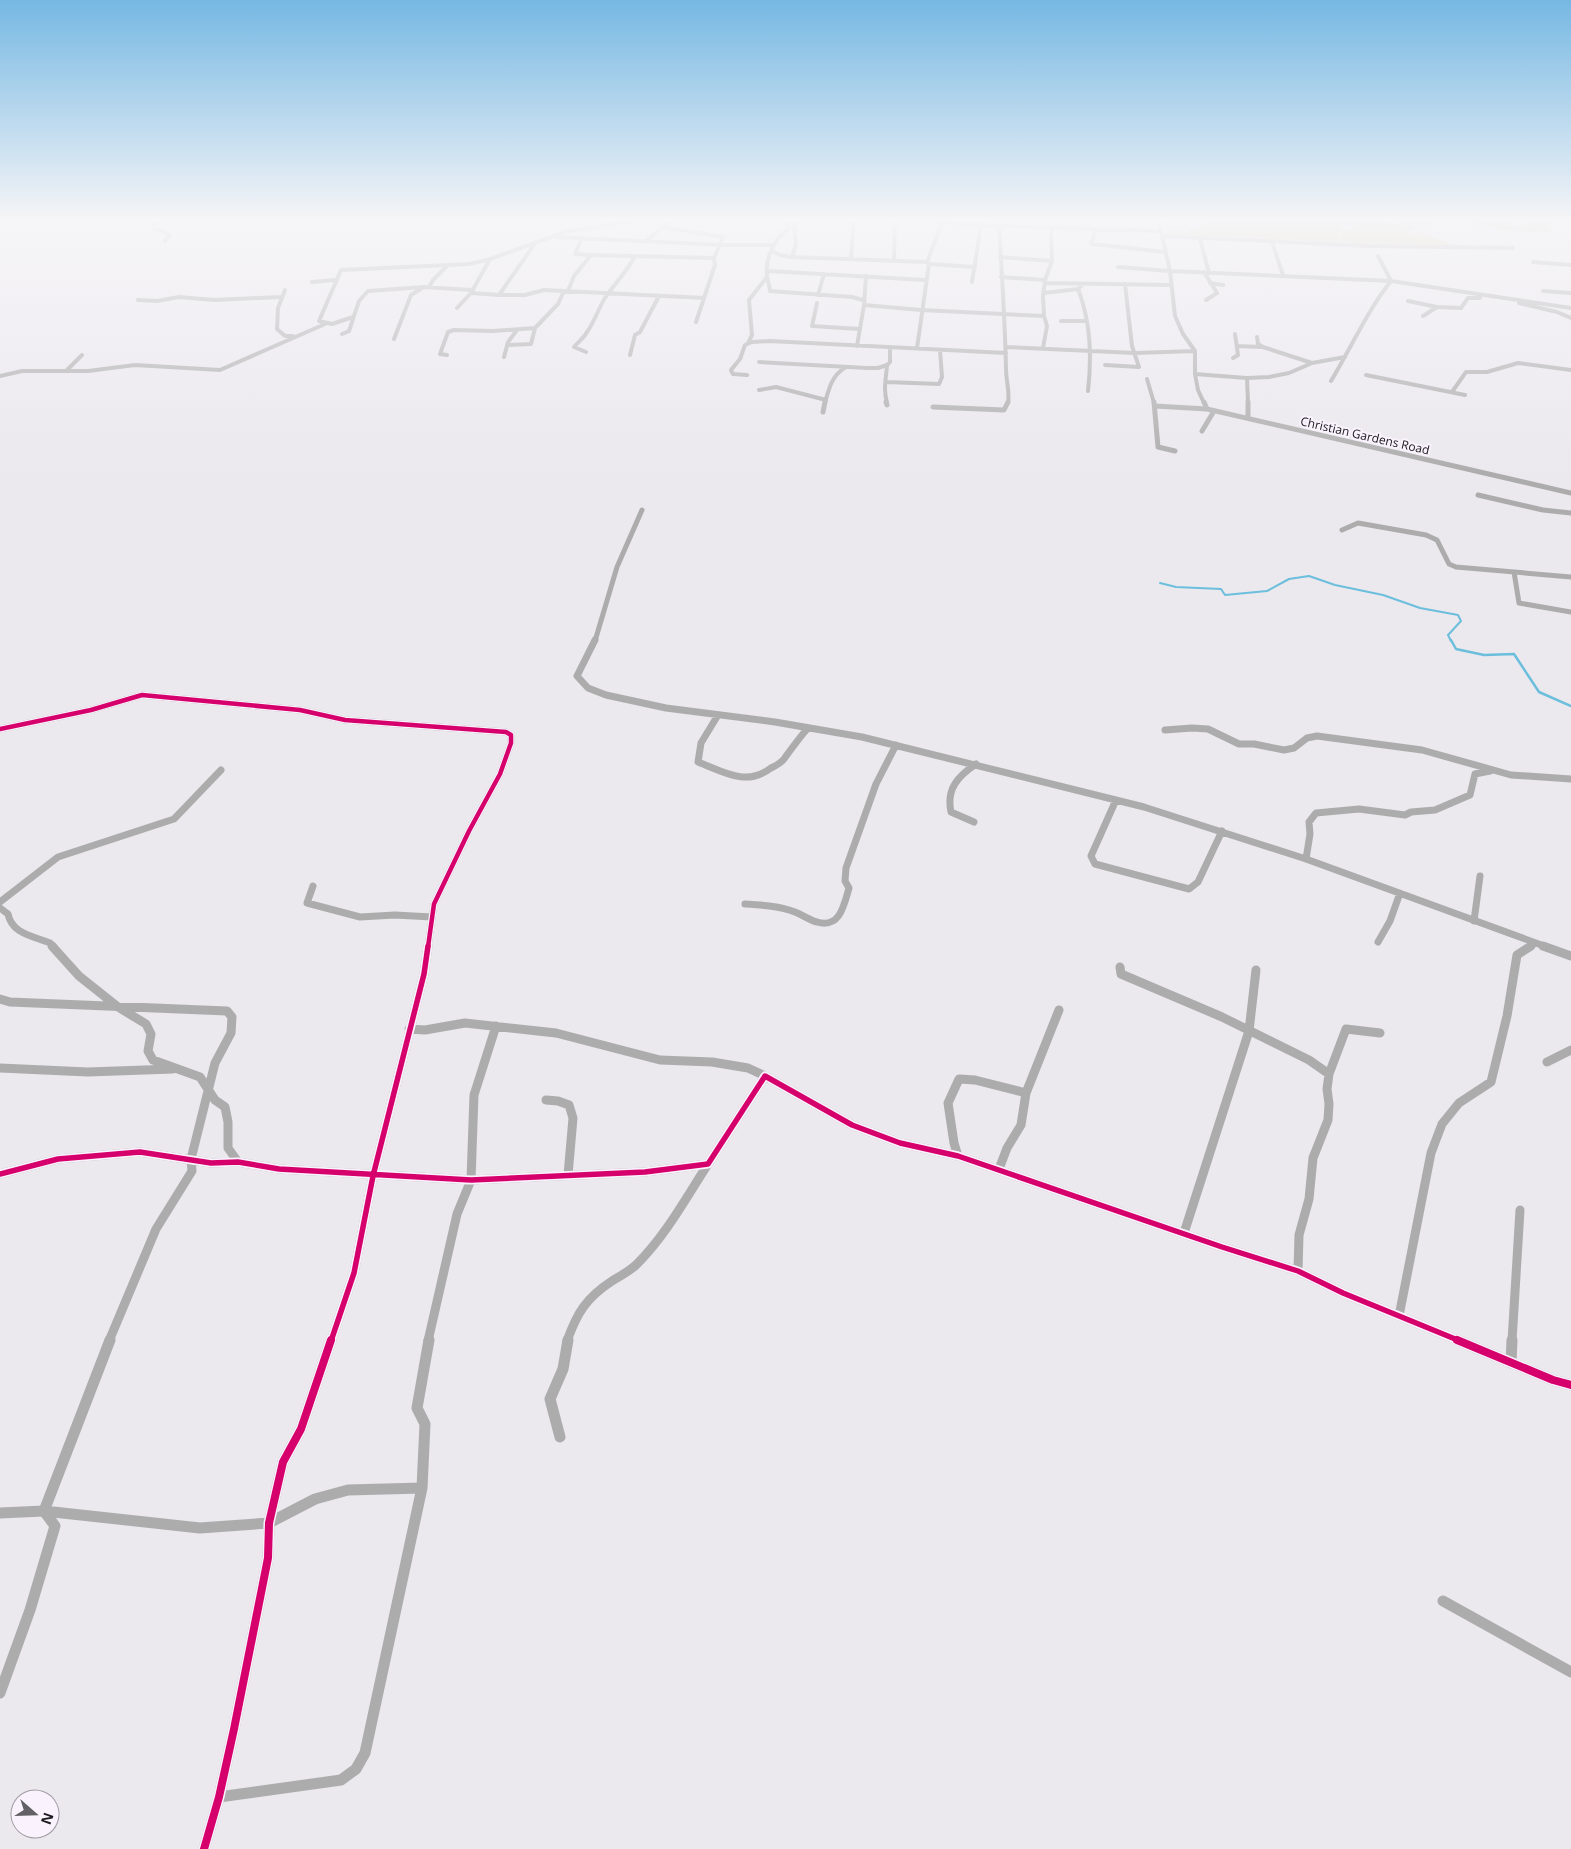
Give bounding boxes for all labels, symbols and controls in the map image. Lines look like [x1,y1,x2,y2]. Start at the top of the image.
street label: Christian Gardens Road [1299,412,1431,459]
north arrow [10,1789,60,1839]
text: N [37,1810,59,1827]

